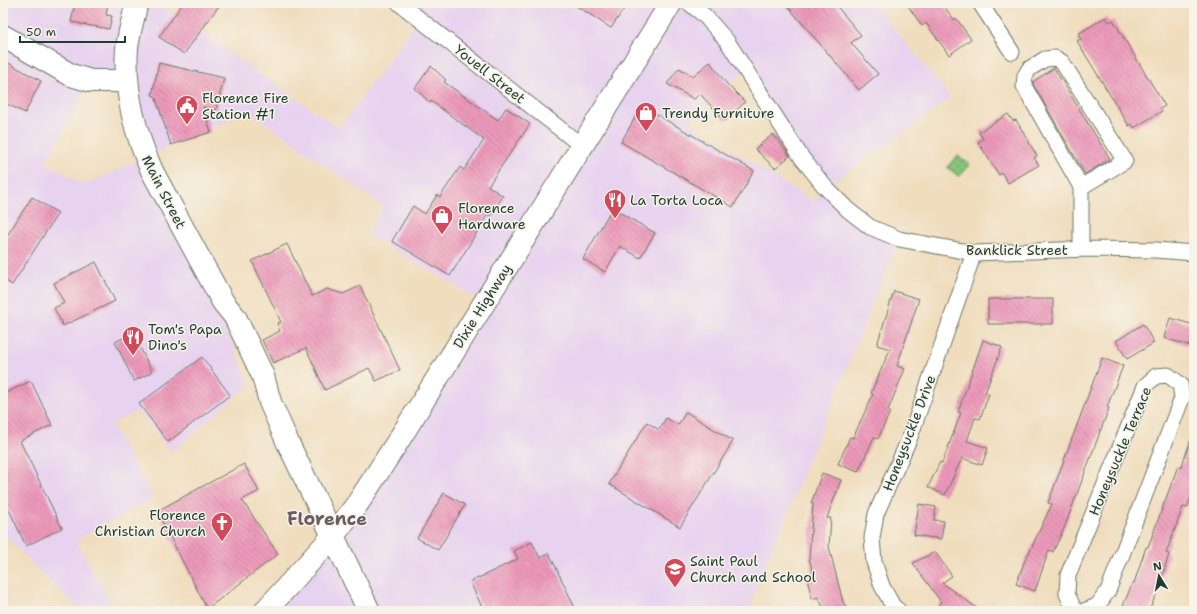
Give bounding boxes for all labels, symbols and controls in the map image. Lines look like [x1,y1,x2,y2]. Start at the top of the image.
scale bar [20,18,125,44]
text: 50 m [26,24,56,40]
street label: Youell Street [451,41,529,107]
place label: Florence Fire Station #1 [202,89,289,123]
public building icon: Florence Fire Station #1 [174,93,200,126]
shop icon: Trendy Furniture [633,100,659,133]
place label: Trendy Furniture [662,104,774,122]
street label: Main Street [138,152,190,232]
restaurant icon: La Torta Loca [602,187,628,220]
place label: La Torta Loca [630,191,723,209]
place label: Florence Hardware [458,199,526,233]
shop icon: Florence Hardware [429,203,455,236]
street label: Banklick Street [966,241,1068,259]
street label: Dixie Highway [449,260,515,352]
place label: Tom's Papa Dino's [148,320,222,354]
restaurant icon: Tom's Papa Dino's [120,324,146,357]
street label: Honeysuckle Drive [879,372,939,494]
street label: Honeysuckle Terrace [1085,384,1155,518]
place label: Florence Christian Church [95,506,206,540]
district label: Florence [287,507,367,531]
church icon: Florence Christian Church [209,510,235,543]
place label: Saint Paul Church and School [690,552,817,586]
school or university icon: Saint Paul Church and School [662,556,688,589]
north arrow [1139,556,1179,596]
text: N [1152,558,1163,575]

